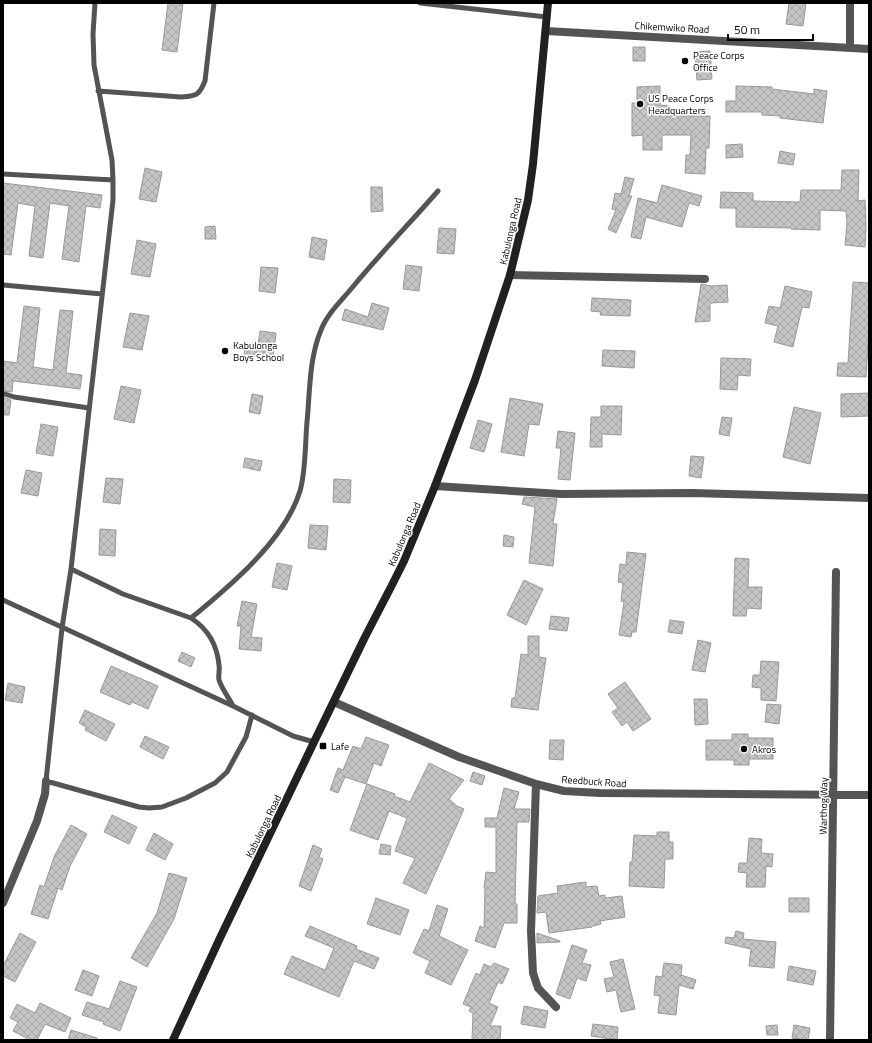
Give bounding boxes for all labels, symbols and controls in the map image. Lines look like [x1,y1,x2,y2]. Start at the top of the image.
scale bar [728,16,813,42]
street label: Chikemwiko Road [634,18,710,37]
text: 50 m [734,20,760,39]
place label: Peace Corps Office [693,48,745,75]
marker: Peace Corps Office [680,56,690,66]
place label: US Peace Corps Headquarters [648,91,714,118]
marker: US Peace Corps Headquarters [635,99,645,109]
street label: Kabulonga Road [496,196,525,266]
place label: Kabulonga Boys School [233,338,284,365]
marker: Kabulonga Boys School [220,346,230,356]
street label: Kabulonga Road [384,500,425,569]
place label: Lafe [331,739,349,754]
marker: Lafe [318,741,328,751]
place label: Akros [752,742,776,757]
marker: Akros [739,744,749,754]
street label: Reedbuck Road [561,772,627,791]
street label: Warthog Way [816,777,832,835]
street label: Kabulonga Road [242,792,285,860]

